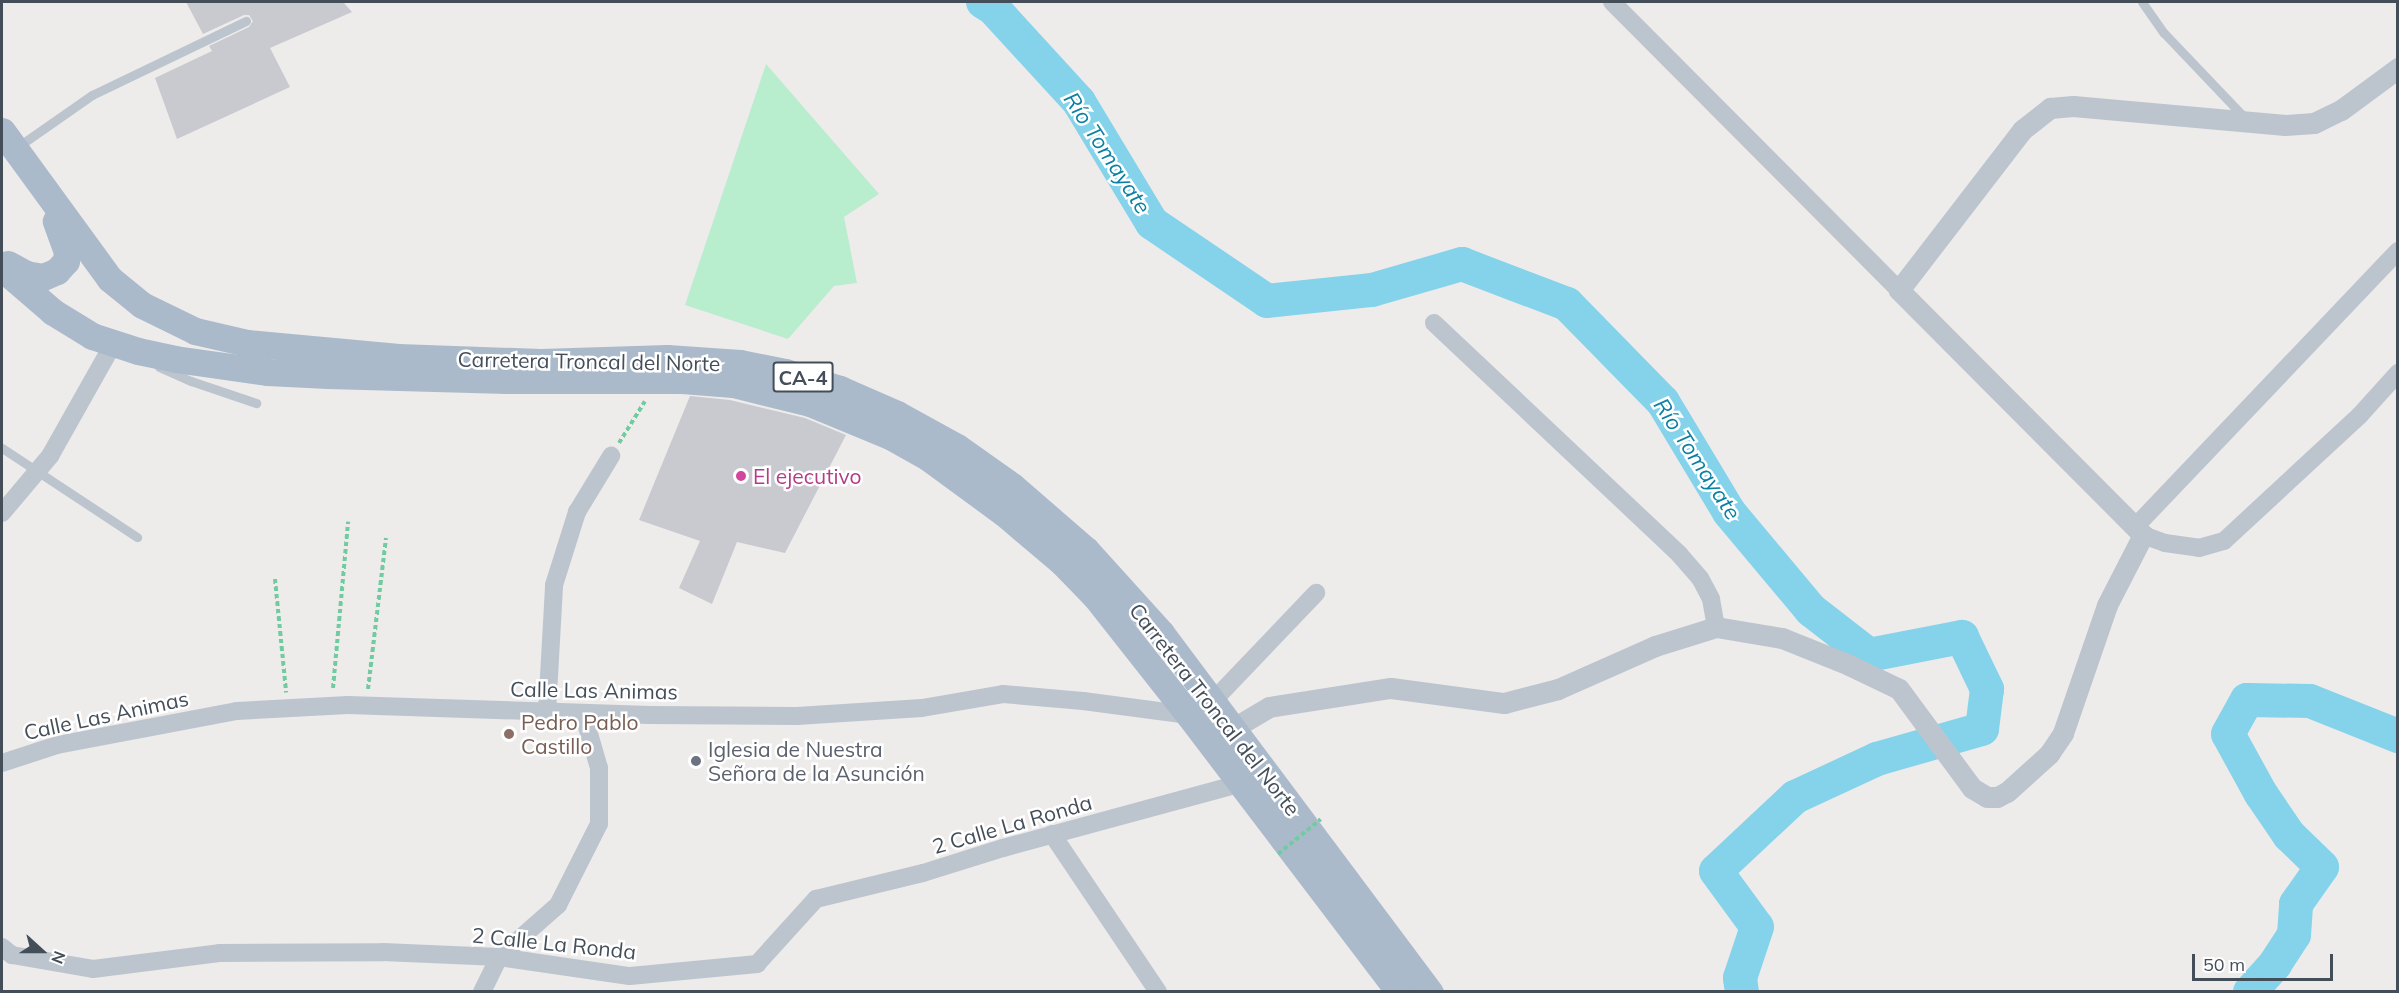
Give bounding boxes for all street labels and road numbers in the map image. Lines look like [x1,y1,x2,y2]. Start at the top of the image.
street label: Carretera Troncal del Norte [457,346,721,376]
road number: CA-4 [772,360,834,394]
street label: Carretera Troncal del Norte [1124,598,1306,820]
street label: Calle Las Animas [510,676,678,704]
street label: Calle Las Animas [21,685,191,745]
street label: 2 Calle La Ronda [929,789,1095,859]
street label: 2 Calle La Ronda [471,922,637,964]

